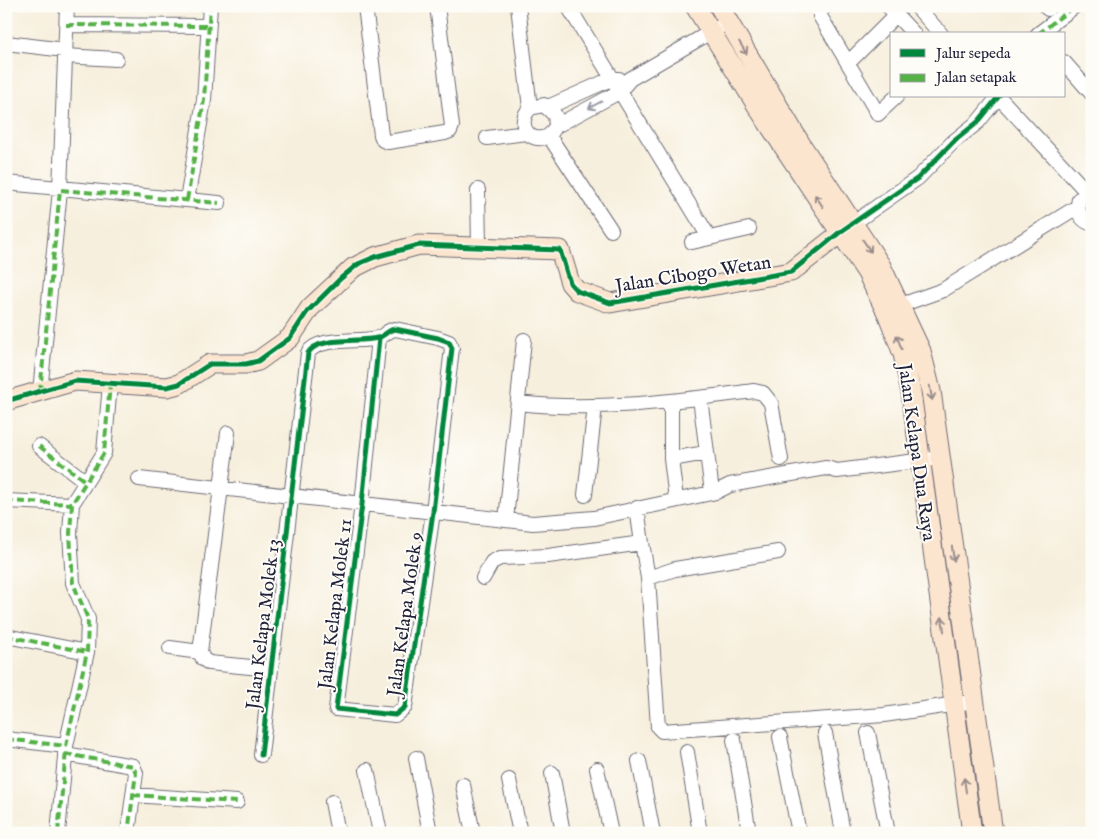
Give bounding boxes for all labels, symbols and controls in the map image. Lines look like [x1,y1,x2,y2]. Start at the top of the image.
legend [890,32,1066,98]
one-way arrow [739,41,749,55]
text: Jalur sepeda [934,44,1011,63]
text: Jalan setapak [934,68,1017,87]
one-way arrow [588,100,603,110]
one-way arrow [814,195,824,209]
one-way arrow [862,238,872,252]
street label: Jalan Cibogo Wetan [612,251,773,299]
one-way arrow [894,335,903,351]
street label: Jalan Kelapa Dua Raya [891,360,940,543]
one-way arrow [927,385,937,401]
street label: Jalan Kelapa Molek 11 [313,518,358,693]
street label: Jalan Kelapa Molek 9 [382,530,429,700]
street label: Jalan Kelapa Molek 13 [241,537,286,713]
one-way arrow [948,546,958,562]
one-way arrow [937,616,947,632]
one-way arrow [960,777,970,793]

